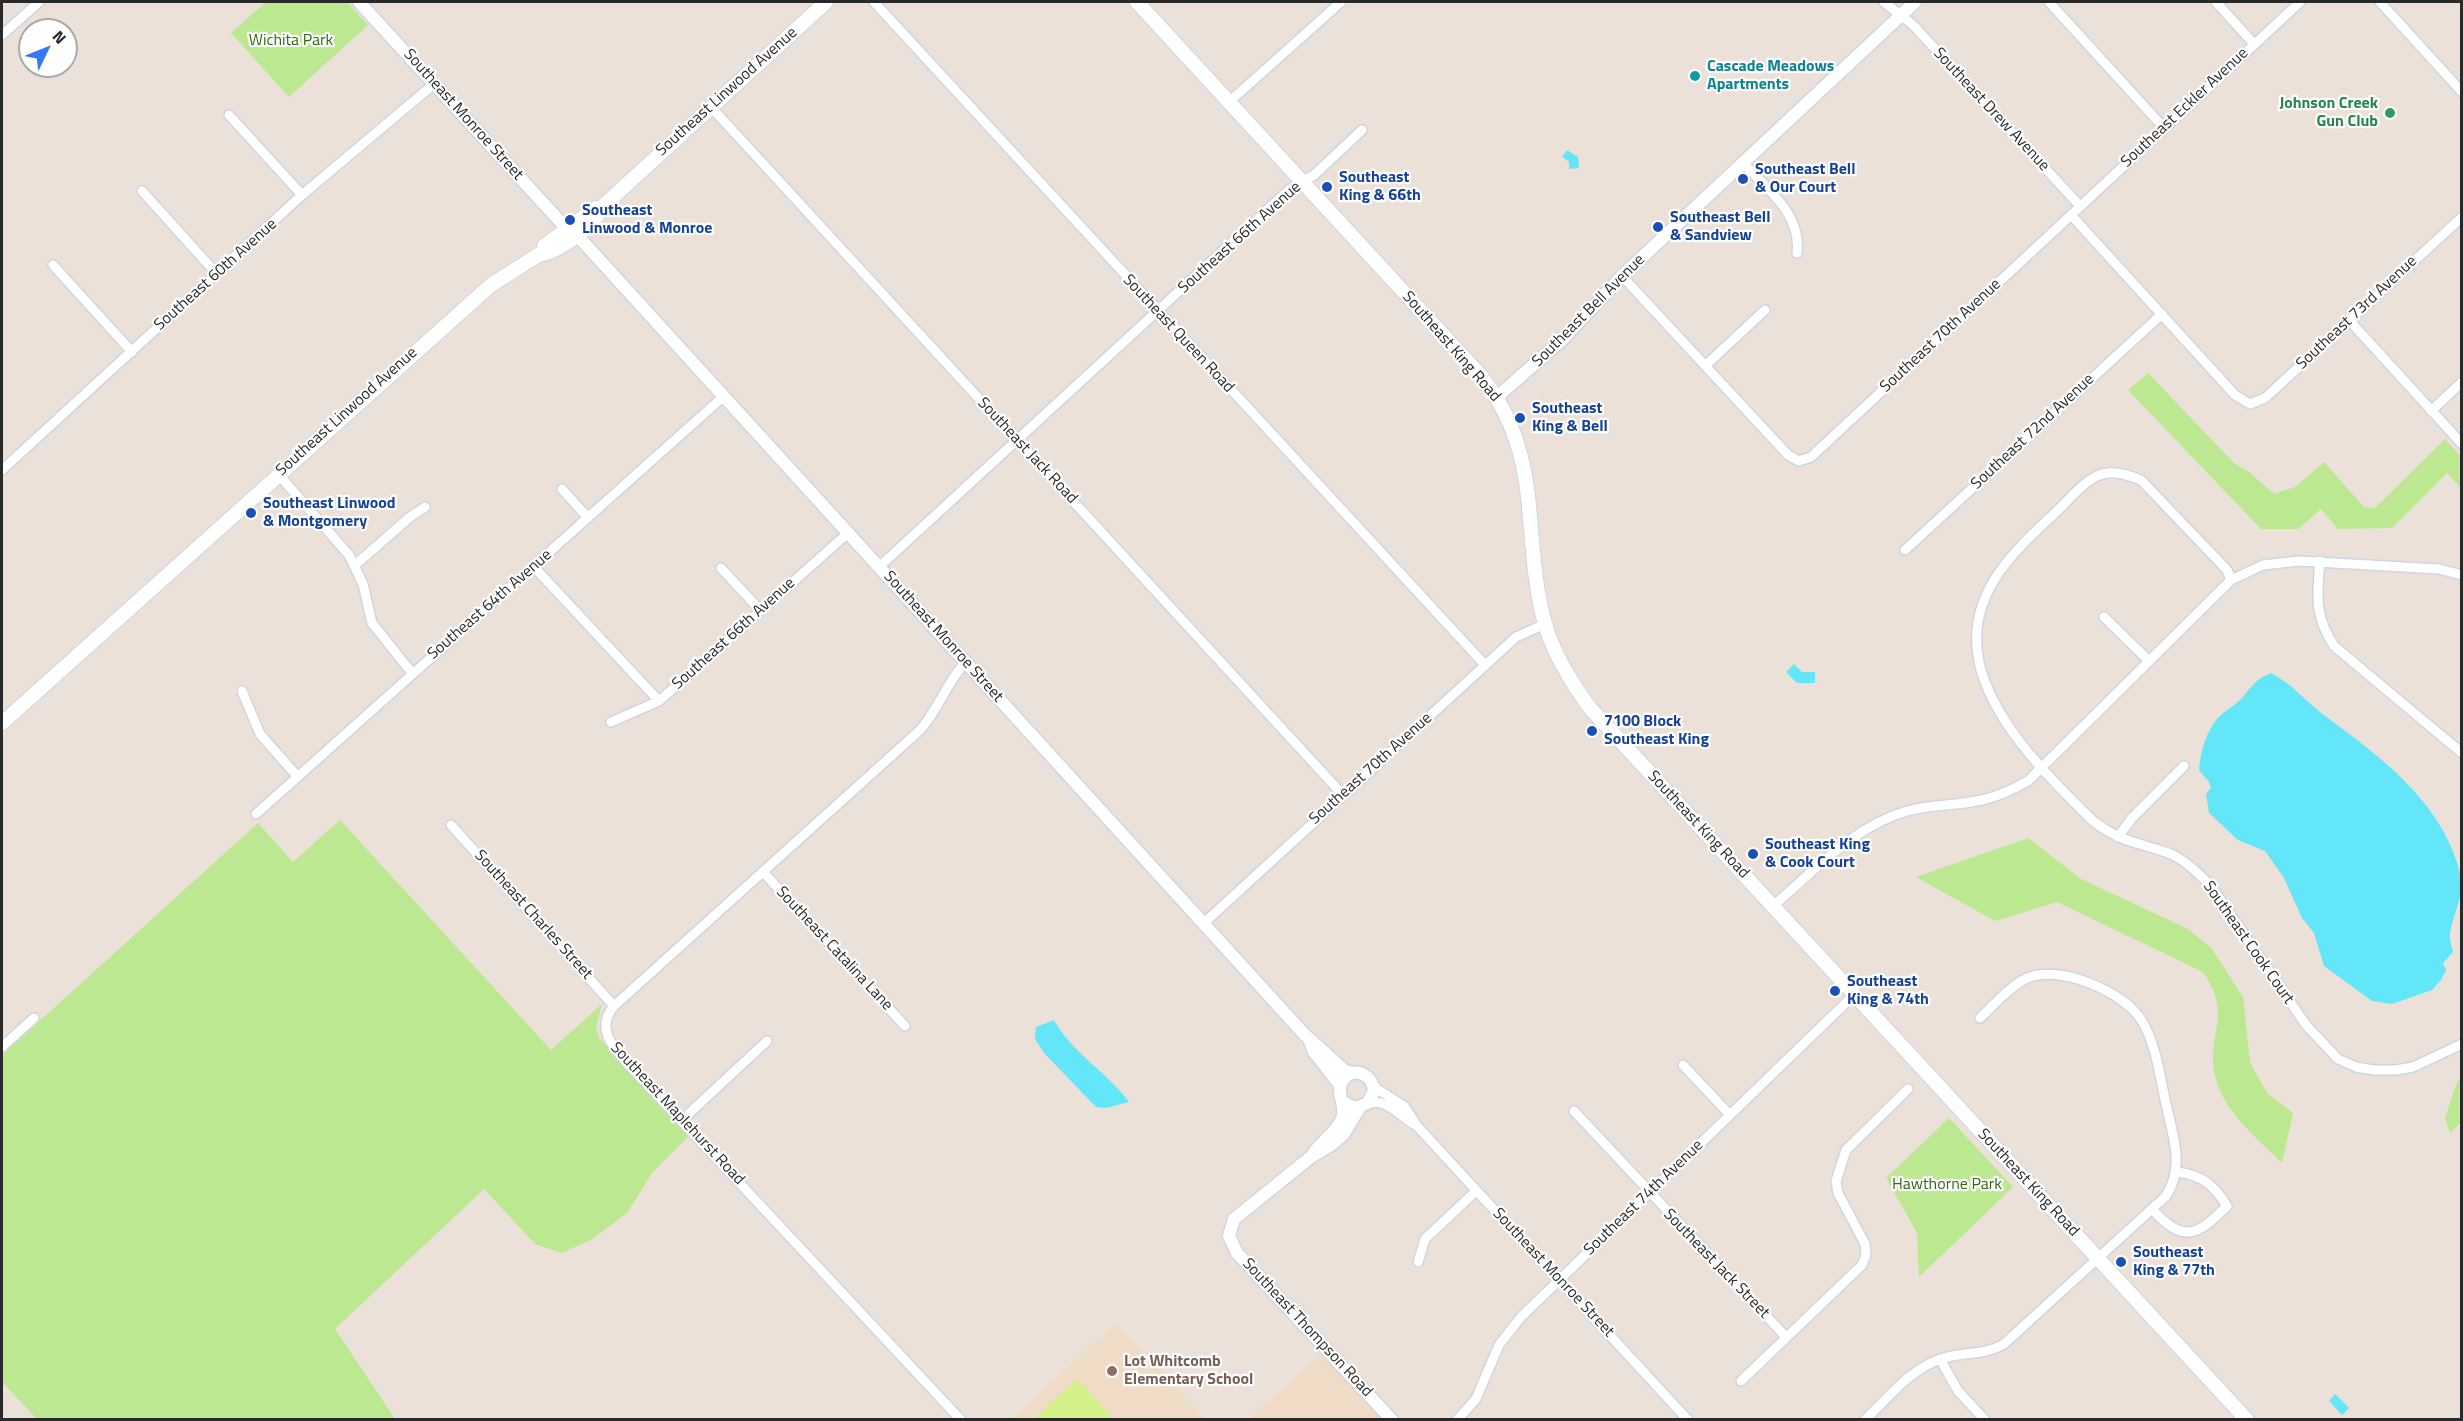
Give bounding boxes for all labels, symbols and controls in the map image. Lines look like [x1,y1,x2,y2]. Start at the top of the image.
north arrow [18,18,78,78]
street label: Southeast Linwood Avenue [652,24,802,160]
text: N [47,25,72,49]
park label: Wichita Park [249,31,333,51]
street label: Southeast Drew Avenue [1929,44,2053,176]
street label: Southeast Eckler Avenue [2117,44,2253,172]
street label: Southeast Monroe Street [399,46,527,184]
place label: Cascade Meadows Apartments [1707,57,1834,95]
marker: Cascade Meadows Apartments [1688,69,1702,83]
place label: Johnson Creek Gun Club [2279,94,2378,132]
marker: Johnson Creek Gun Club [2383,106,2397,120]
place label: Southeast Bell & Our Court [1755,160,1856,198]
place label: Southeast King & 66th [1339,168,1421,206]
marker: Southeast Bell & Our Court [1736,172,1750,186]
street label: Southeast 66th Avenue [1175,178,1305,298]
marker: Southeast King & 66th [1320,180,1334,194]
place label: Southeast Linwood & Monroe [582,201,712,239]
place label: Southeast Bell & Sandview [1670,208,1771,246]
marker: Southeast Linwood & Monroe [563,213,577,227]
street label: Southeast 60th Avenue [151,215,281,335]
marker: Southeast Bell & Sandview [1651,220,1665,234]
street label: Southeast Bell Avenue [1529,251,1649,371]
street label: Southeast 73rd Avenue [2293,252,2421,374]
street label: Southeast Queen Road [1118,271,1238,397]
street label: Southeast 70th Avenue [1877,275,2005,397]
street label: Southeast King Road [1398,288,1504,406]
street label: Southeast Linwood Avenue [272,344,422,480]
street label: Southeast 72nd Avenue [1968,370,2098,494]
street label: Southeast Jack Road [973,394,1081,508]
place label: Southeast King & Bell [1532,399,1608,437]
marker: Southeast King & Bell [1513,411,1527,425]
place label: Southeast Linwood & Montgomery [263,494,396,532]
marker: Southeast Linwood & Montgomery [244,506,258,520]
street label: Southeast 64th Avenue [424,546,556,664]
street label: Southeast Monroe Street [879,568,1007,706]
street label: Southeast 66th Avenue [669,574,799,694]
street label: Southeast 70th Avenue [1306,709,1436,829]
place label: 7100 Block Southeast King [1604,712,1709,750]
marker: 7100 Block Southeast King [1585,724,1599,738]
street label: Southeast King Road [1643,767,1753,883]
place label: Southeast King & Cook Court [1765,835,1870,873]
street label: Southeast Charles Street [470,846,596,984]
marker: Southeast King & Cook Court [1746,847,1760,861]
street label: Southeast Cook Court [2198,878,2298,1008]
street label: Southeast Catalina Lane [772,883,896,1015]
place label: Southeast King & 74th [1847,972,1929,1010]
marker: Southeast King & 74th [1828,984,1842,998]
street label: Southeast Maplehurst Road [606,1039,748,1189]
street label: Southeast King Road [1973,1125,2083,1241]
street label: Southeast 74th Avenue [1580,1136,1708,1260]
park label: Hawthorne Park [1892,1175,2002,1195]
street label: Southeast Monroe Street [1488,1204,1618,1342]
street label: Southeast Jack Street [1659,1205,1773,1323]
place label: Southeast King & 77th [2133,1243,2215,1281]
street label: Southeast Thompson Road [1238,1255,1376,1401]
marker: Southeast King & 77th [2114,1255,2128,1269]
place label: Lot Whitcomb Elementary School [1124,1352,1253,1390]
marker: Lot Whitcomb Elementary School [1105,1364,1119,1378]

